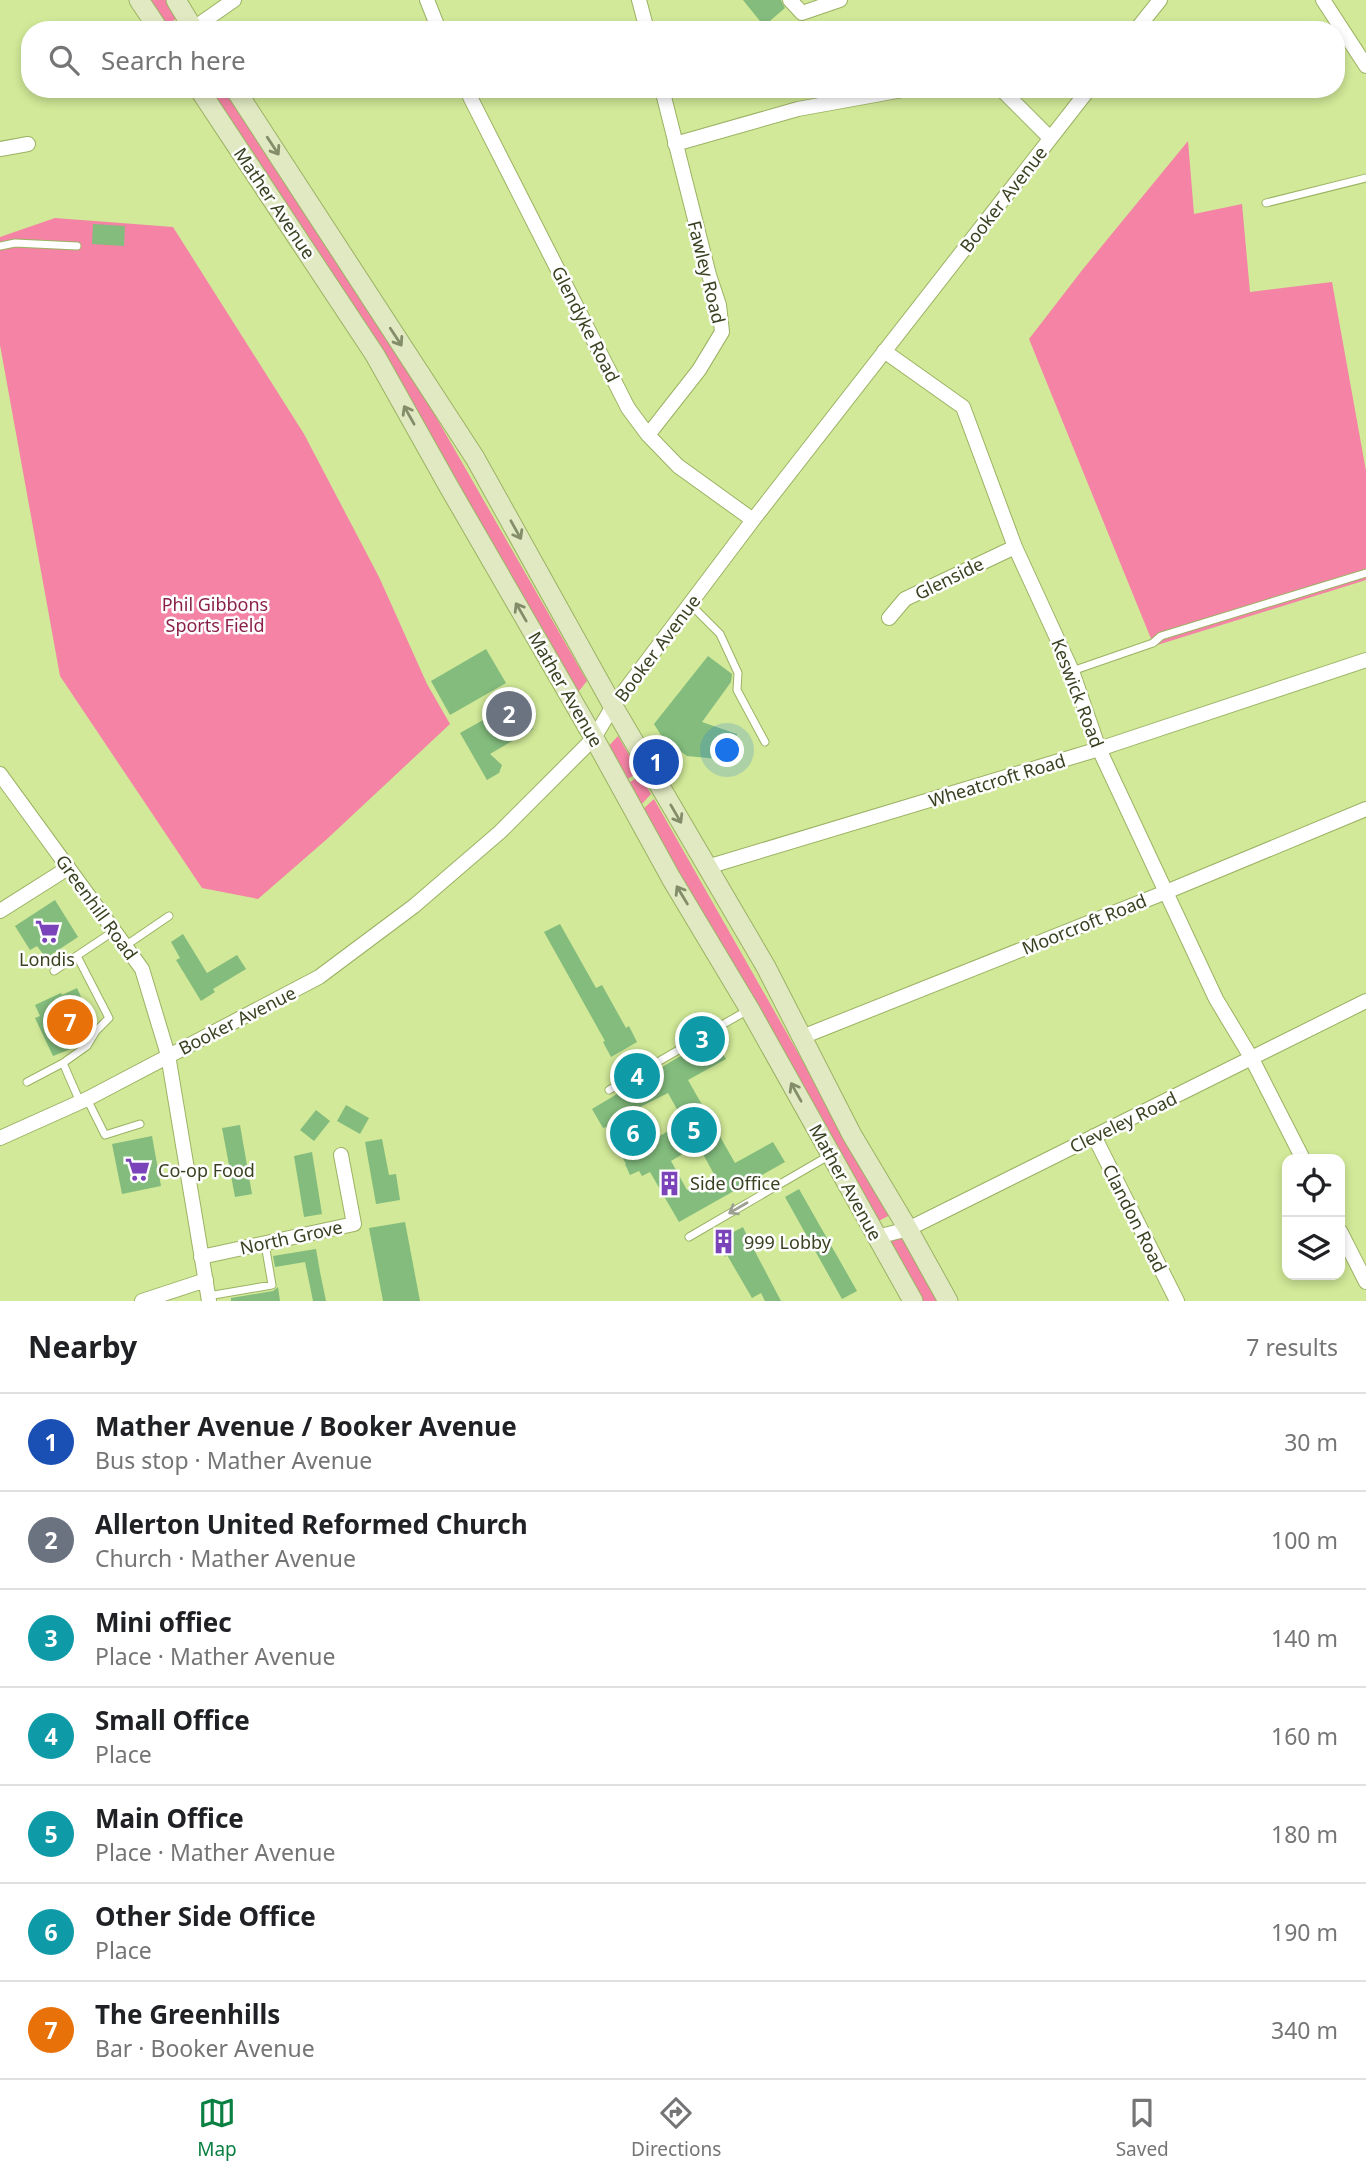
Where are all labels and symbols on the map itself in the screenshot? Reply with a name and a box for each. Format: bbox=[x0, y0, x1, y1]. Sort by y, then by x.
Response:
one-way arrow bbox=[265, 136, 280, 155]
street label: Booker Avenue bbox=[954, 141, 1052, 257]
street label: Mather Avenue bbox=[229, 143, 321, 263]
street label: Fawley Road bbox=[683, 218, 731, 326]
street label: Glendyke Road bbox=[546, 262, 626, 386]
one-way arrow bbox=[389, 327, 403, 347]
one-way arrow bbox=[402, 405, 416, 425]
one-way arrow bbox=[509, 520, 523, 540]
street label: Glenside bbox=[911, 551, 987, 605]
street label: Booker Avenue bbox=[609, 589, 705, 707]
park label: Phil Gibbons Sports Field bbox=[162, 592, 268, 637]
one-way arrow bbox=[514, 602, 528, 622]
street label: Mather Avenue bbox=[523, 627, 609, 751]
street label: Keswick Road bbox=[1046, 635, 1110, 751]
pin: 2 bbox=[486, 688, 532, 740]
your location bbox=[710, 733, 744, 767]
pin: 1 bbox=[633, 736, 679, 788]
street label: Wheatcroft Road bbox=[926, 748, 1068, 812]
one-way arrow bbox=[669, 803, 683, 823]
street label: Greenhill Road bbox=[51, 850, 143, 964]
one-way arrow bbox=[675, 886, 689, 906]
street label: Moorcroft Road bbox=[1018, 888, 1150, 960]
supermarket icon: Londis bbox=[33, 918, 61, 946]
place label: Londis bbox=[19, 947, 75, 971]
street label: Booker Avenue bbox=[174, 980, 300, 1060]
pin: 7 bbox=[47, 996, 93, 1048]
pin: 3 bbox=[679, 1013, 725, 1065]
pin: 4 bbox=[614, 1050, 660, 1102]
one-way arrow bbox=[789, 1082, 802, 1103]
street label: Cleveley Road bbox=[1065, 1086, 1181, 1158]
pin: 5 bbox=[671, 1104, 717, 1156]
pin: 6 bbox=[610, 1107, 656, 1159]
street label: Mather Avenue bbox=[804, 1120, 888, 1244]
supermarket icon: Co-op Food bbox=[124, 1156, 152, 1184]
place label: Co-op Food bbox=[158, 1158, 255, 1182]
street label: Clandon Road bbox=[1097, 1160, 1173, 1276]
building icon: Side Office bbox=[656, 1169, 684, 1197]
place label: Side Office bbox=[690, 1171, 780, 1195]
one-way arrow bbox=[729, 1201, 749, 1215]
street label: North Grove bbox=[237, 1214, 345, 1260]
building icon: 999 Lobby bbox=[710, 1228, 738, 1256]
place label: 999 Lobby bbox=[744, 1230, 832, 1254]

